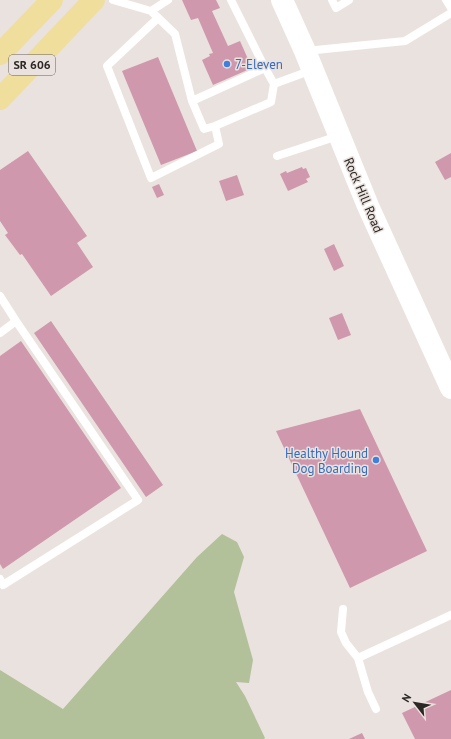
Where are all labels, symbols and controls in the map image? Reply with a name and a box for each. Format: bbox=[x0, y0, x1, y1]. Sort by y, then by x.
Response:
road number: SR 606 bbox=[9, 55, 55, 75]
place label: 7-Eleven bbox=[235, 56, 283, 73]
marker: 7-Eleven bbox=[222, 59, 232, 69]
street label: Rock Hill Road bbox=[340, 155, 387, 235]
place label: Healthy Hound Dog Boarding bbox=[285, 445, 368, 477]
marker: Healthy Hound Dog Boarding bbox=[371, 455, 381, 465]
north arrow bbox=[395, 683, 435, 723]
text: N bbox=[399, 691, 414, 705]

